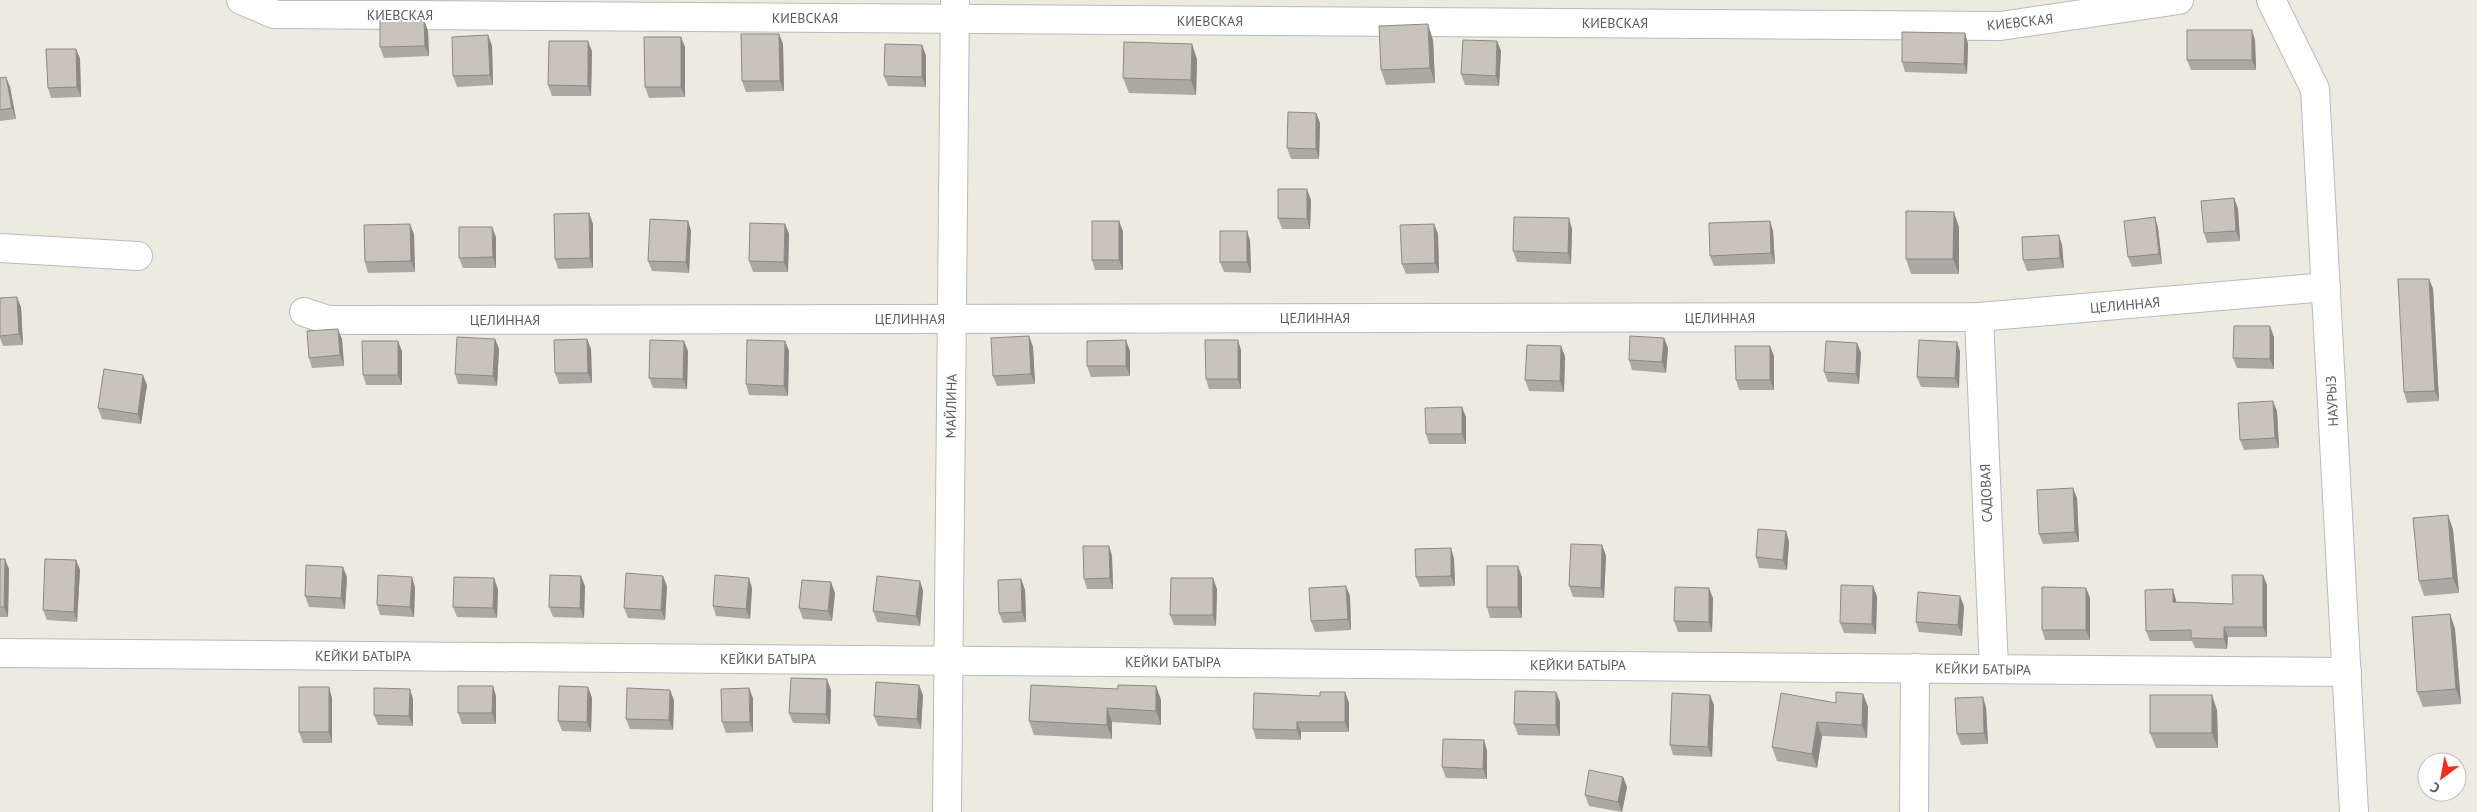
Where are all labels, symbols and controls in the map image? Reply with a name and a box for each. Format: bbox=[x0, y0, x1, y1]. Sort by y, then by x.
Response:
street label: КИЕВСКАЯ bbox=[367, 6, 433, 24]
street label: КИЕВСКАЯ bbox=[772, 9, 838, 27]
street label: КИЕВСКАЯ bbox=[1986, 10, 2054, 34]
street label: КИЕВСКАЯ bbox=[1177, 12, 1243, 30]
street label: КИЕВСКАЯ bbox=[1582, 14, 1648, 32]
street label: ЦЕЛИННАЯ bbox=[2089, 293, 2161, 317]
street label: ЦЕЛИННАЯ bbox=[1280, 309, 1350, 327]
street label: ЦЕЛИННАЯ bbox=[1685, 309, 1755, 327]
street label: ЦЕЛИННАЯ bbox=[875, 310, 945, 328]
street label: ЦЕЛИННАЯ bbox=[470, 311, 540, 329]
street label: МАЙЛИНА bbox=[941, 373, 961, 438]
street label: НАУРЫЗ bbox=[2322, 375, 2342, 427]
street label: САДОВАЯ bbox=[1976, 463, 1996, 523]
street label: КЕЙКИ БАТЫРА bbox=[315, 647, 412, 665]
street label: КЕЙКИ БАТЫРА bbox=[720, 650, 817, 668]
street label: КЕЙКИ БАТЫРА bbox=[1125, 653, 1222, 671]
street label: КЕЙКИ БАТЫРА bbox=[1530, 656, 1627, 674]
street label: КЕЙКИ БАТЫРА bbox=[1935, 659, 2032, 679]
north arrow bbox=[2417, 752, 2467, 802]
text: С bbox=[2427, 778, 2443, 798]

